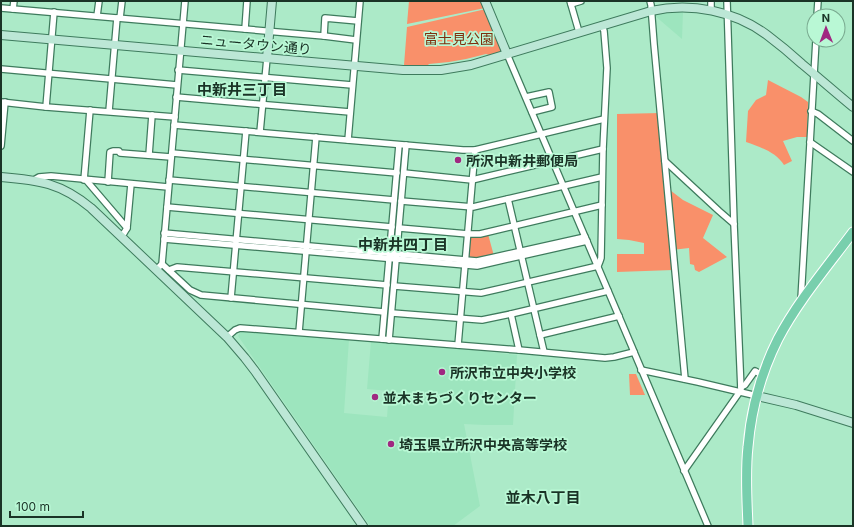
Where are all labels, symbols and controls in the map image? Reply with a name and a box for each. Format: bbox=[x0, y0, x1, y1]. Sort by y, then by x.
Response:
north arrow bbox=[806, 8, 846, 48]
text: N bbox=[822, 11, 830, 25]
park label: 富士見公園 bbox=[424, 30, 494, 47]
street label: ニュータウン通り bbox=[199, 31, 313, 57]
district label: 中新井三丁目 bbox=[197, 80, 287, 99]
place label: 所沢中新井郵便局 bbox=[466, 152, 578, 169]
marker: 所沢中新井郵便局 bbox=[453, 155, 463, 165]
district label: 中新井四丁目 bbox=[358, 235, 448, 254]
place label: 所沢市立中央小学校 bbox=[450, 364, 576, 381]
marker: 所沢市立中央小学校 bbox=[437, 367, 447, 377]
place label: 並木まちづくりセンター bbox=[383, 389, 537, 406]
marker: 並木まちづくりセンター bbox=[370, 392, 380, 402]
place label: 埼玉県立所沢中央高等学校 bbox=[399, 436, 567, 453]
marker: 埼玉県立所沢中央高等学校 bbox=[386, 439, 396, 449]
district label: 並木八丁目 bbox=[505, 488, 581, 507]
scale bar bbox=[10, 493, 83, 519]
text: 100 m bbox=[16, 499, 50, 514]

